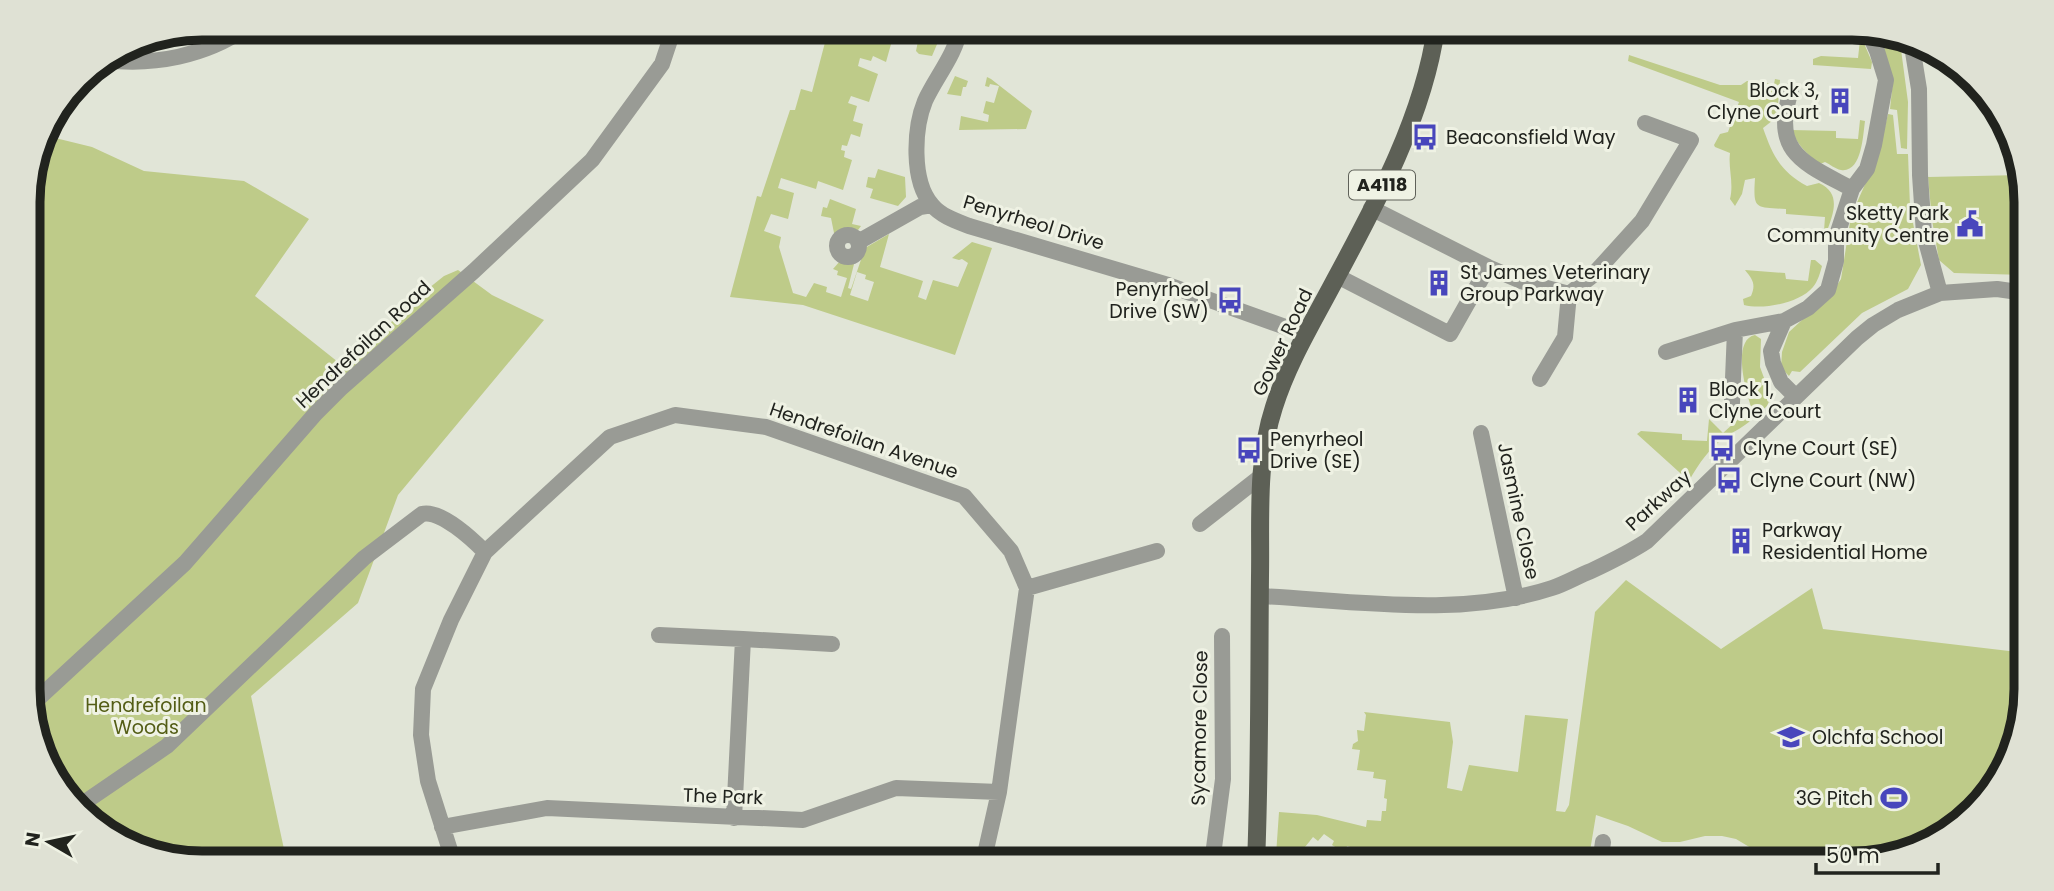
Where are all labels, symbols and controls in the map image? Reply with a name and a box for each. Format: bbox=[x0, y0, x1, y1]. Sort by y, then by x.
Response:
place label: Block 3, Clyne Court bbox=[1707, 77, 1819, 126]
building icon: Block 3, Clyne Court bbox=[1825, 86, 1855, 116]
bus stop icon: Beaconsfield Way bbox=[1410, 122, 1440, 152]
place label: Beaconsfield Way bbox=[1446, 124, 1616, 151]
road number: A4118 bbox=[1349, 170, 1415, 200]
street label: Penyrheol Drive bbox=[960, 188, 1108, 257]
place label: Sketty Park Community Centre bbox=[1767, 200, 1949, 249]
public building icon: Sketty Park Community Centre bbox=[1955, 209, 1985, 239]
place label: St James Veterinary Group Parkway bbox=[1460, 259, 1651, 308]
building icon: St James Veterinary Group Parkway bbox=[1424, 268, 1454, 298]
street label: Hendrefoilan Road bbox=[290, 274, 437, 414]
place label: Penyrheol Drive (SW) bbox=[1109, 276, 1209, 325]
street label: Gower Road bbox=[1246, 284, 1319, 400]
bus stop icon: Penyrheol Drive (SW) bbox=[1215, 285, 1245, 315]
place label: Block 1, Clyne Court bbox=[1709, 376, 1821, 425]
building icon: Block 1, Clyne Court bbox=[1673, 385, 1703, 415]
street label: Hendrefoilan Avenue bbox=[766, 395, 962, 485]
place label: Penyrheol Drive (SE) bbox=[1270, 426, 1364, 475]
bus stop icon: Clyne Court (SE) bbox=[1707, 433, 1737, 463]
bus stop icon: Penyrheol Drive (SE) bbox=[1234, 435, 1264, 465]
place label: Clyne Court (SE) bbox=[1743, 435, 1898, 462]
street label: Jasmine Close bbox=[1491, 440, 1546, 582]
street label: Parkway bbox=[1620, 463, 1697, 537]
bus stop icon: Clyne Court (NW) bbox=[1714, 465, 1744, 495]
place label: Clyne Court (NW) bbox=[1750, 467, 1916, 494]
place label: Parkway Residential Home bbox=[1762, 517, 1928, 566]
building icon: Parkway Residential Home bbox=[1726, 526, 1756, 556]
street label: Sycamore Close bbox=[1185, 650, 1214, 806]
park label: Hendrefoilan Woods bbox=[85, 692, 207, 741]
school or university icon: Olchfa School bbox=[1776, 722, 1806, 752]
place label: Olchfa School bbox=[1812, 724, 1943, 751]
street label: The Park bbox=[683, 782, 764, 811]
sports icon: 3G Pitch bbox=[1879, 783, 1909, 813]
place label: 3G Pitch bbox=[1796, 785, 1873, 812]
north arrow bbox=[14, 807, 84, 877]
text: N bbox=[18, 830, 47, 849]
scale bar bbox=[1816, 832, 1938, 876]
text: 50 m bbox=[1826, 841, 1880, 870]

